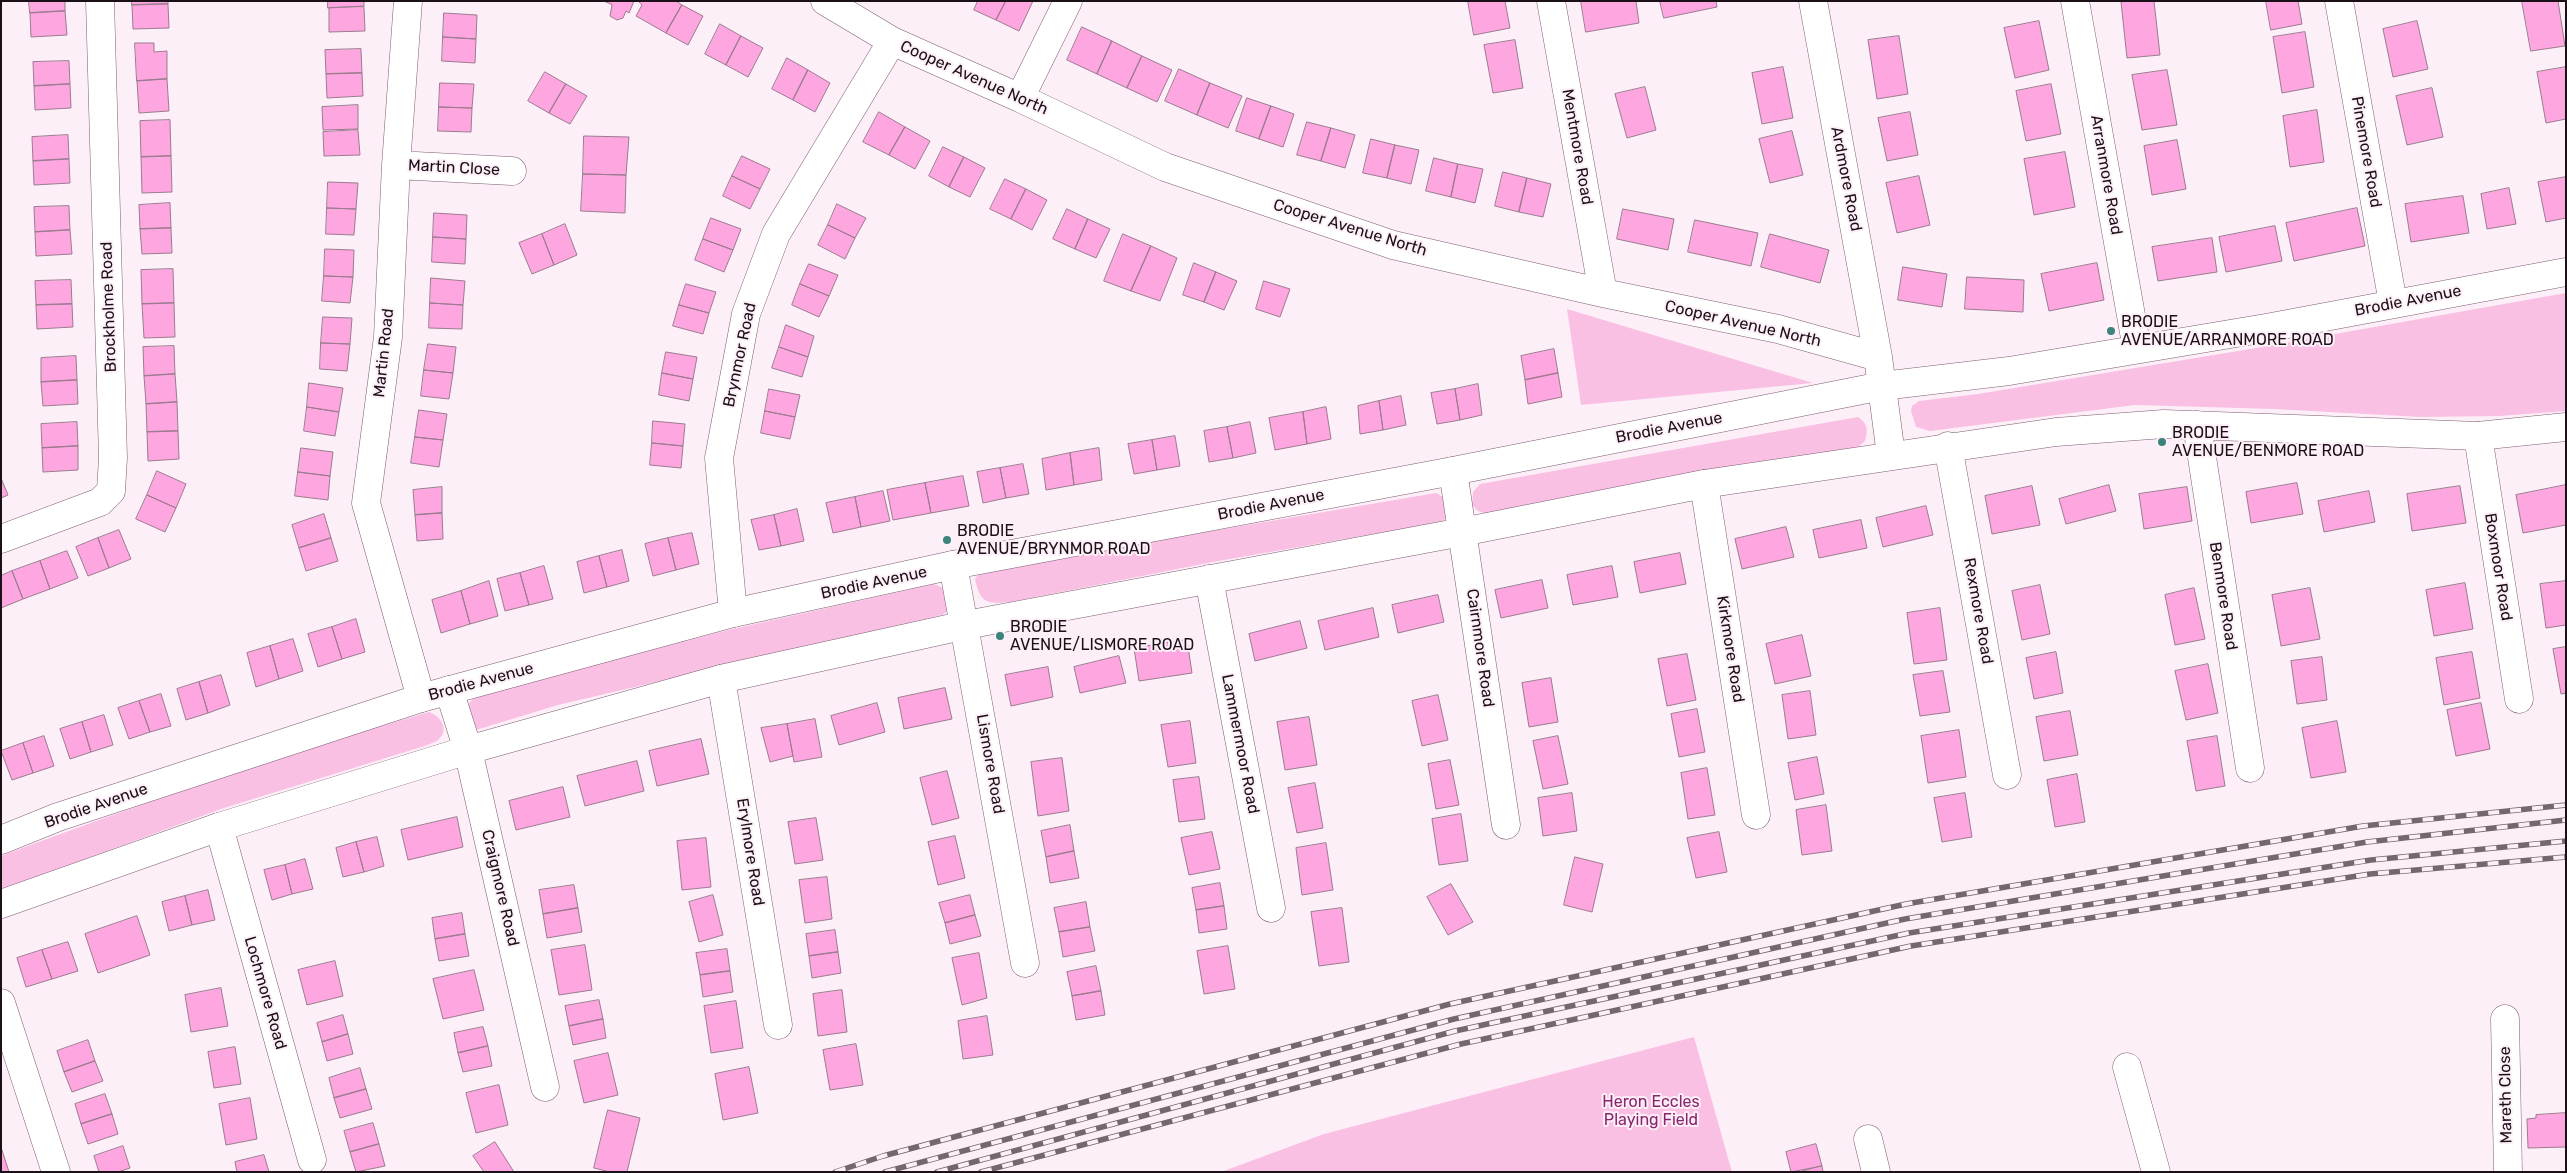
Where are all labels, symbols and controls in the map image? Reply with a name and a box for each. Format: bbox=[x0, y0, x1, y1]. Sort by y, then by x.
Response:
street label: Cooper Avenue North bbox=[897, 37, 1051, 119]
street label: Mentmore Road bbox=[1557, 87, 1597, 207]
street label: Pinemore Road bbox=[2347, 95, 2385, 209]
street label: Arranmore Road bbox=[2086, 114, 2126, 236]
street label: Ardmore Road bbox=[1826, 125, 1866, 233]
street label: Martin Close bbox=[407, 156, 501, 180]
street label: Cooper Avenue North bbox=[1271, 195, 1429, 261]
street label: Brockholme Road bbox=[97, 241, 121, 373]
street label: Brodie Avenue bbox=[2353, 281, 2463, 321]
street label: Cooper Avenue North bbox=[1663, 297, 1823, 351]
street label: Brynmor Road bbox=[720, 301, 760, 409]
street label: Martin Road bbox=[370, 308, 398, 398]
place label: BRODIE AVENUE/ARRANMORE ROAD bbox=[2121, 312, 2334, 350]
marker: BRODIE AVENUE/ARRANMORE ROAD bbox=[2105, 325, 2117, 337]
street label: Brodie Avenue bbox=[1614, 408, 1724, 448]
place label: BRODIE AVENUE/BENMORE ROAD bbox=[2172, 423, 2364, 461]
marker: BRODIE AVENUE/BENMORE ROAD bbox=[2156, 436, 2168, 448]
street label: Brodie Avenue bbox=[1216, 485, 1326, 525]
street label: Boxmoor Road bbox=[2480, 512, 2516, 622]
place label: BRODIE AVENUE/BRYNMOR ROAD bbox=[957, 521, 1150, 559]
marker: BRODIE AVENUE/BRYNMOR ROAD bbox=[941, 534, 953, 546]
street label: Benmore Road bbox=[2205, 540, 2241, 652]
street label: Rexmore Road bbox=[1959, 556, 1997, 666]
street label: Brodie Avenue bbox=[819, 562, 929, 604]
street label: Cairnmore Road bbox=[1462, 588, 1498, 708]
street label: Kirkmore Road bbox=[1712, 594, 1748, 704]
place label: BRODIE AVENUE/LISMORE ROAD bbox=[1010, 617, 1194, 655]
marker: BRODIE AVENUE/LISMORE ROAD bbox=[994, 630, 1006, 642]
street label: Brodie Avenue bbox=[426, 659, 536, 705]
street label: Lammermoor Road bbox=[1217, 673, 1263, 815]
street label: Lismore Road bbox=[972, 713, 1008, 815]
street label: Brodie Avenue bbox=[42, 779, 150, 833]
street label: Erylmore Road bbox=[732, 797, 768, 907]
street label: Craigmore Road bbox=[477, 828, 523, 948]
street label: Lochmore Road bbox=[240, 934, 290, 1052]
street label: Mareth Close bbox=[2496, 1046, 2516, 1144]
park label: Heron Eccles Playing Field bbox=[1602, 1092, 1700, 1130]

